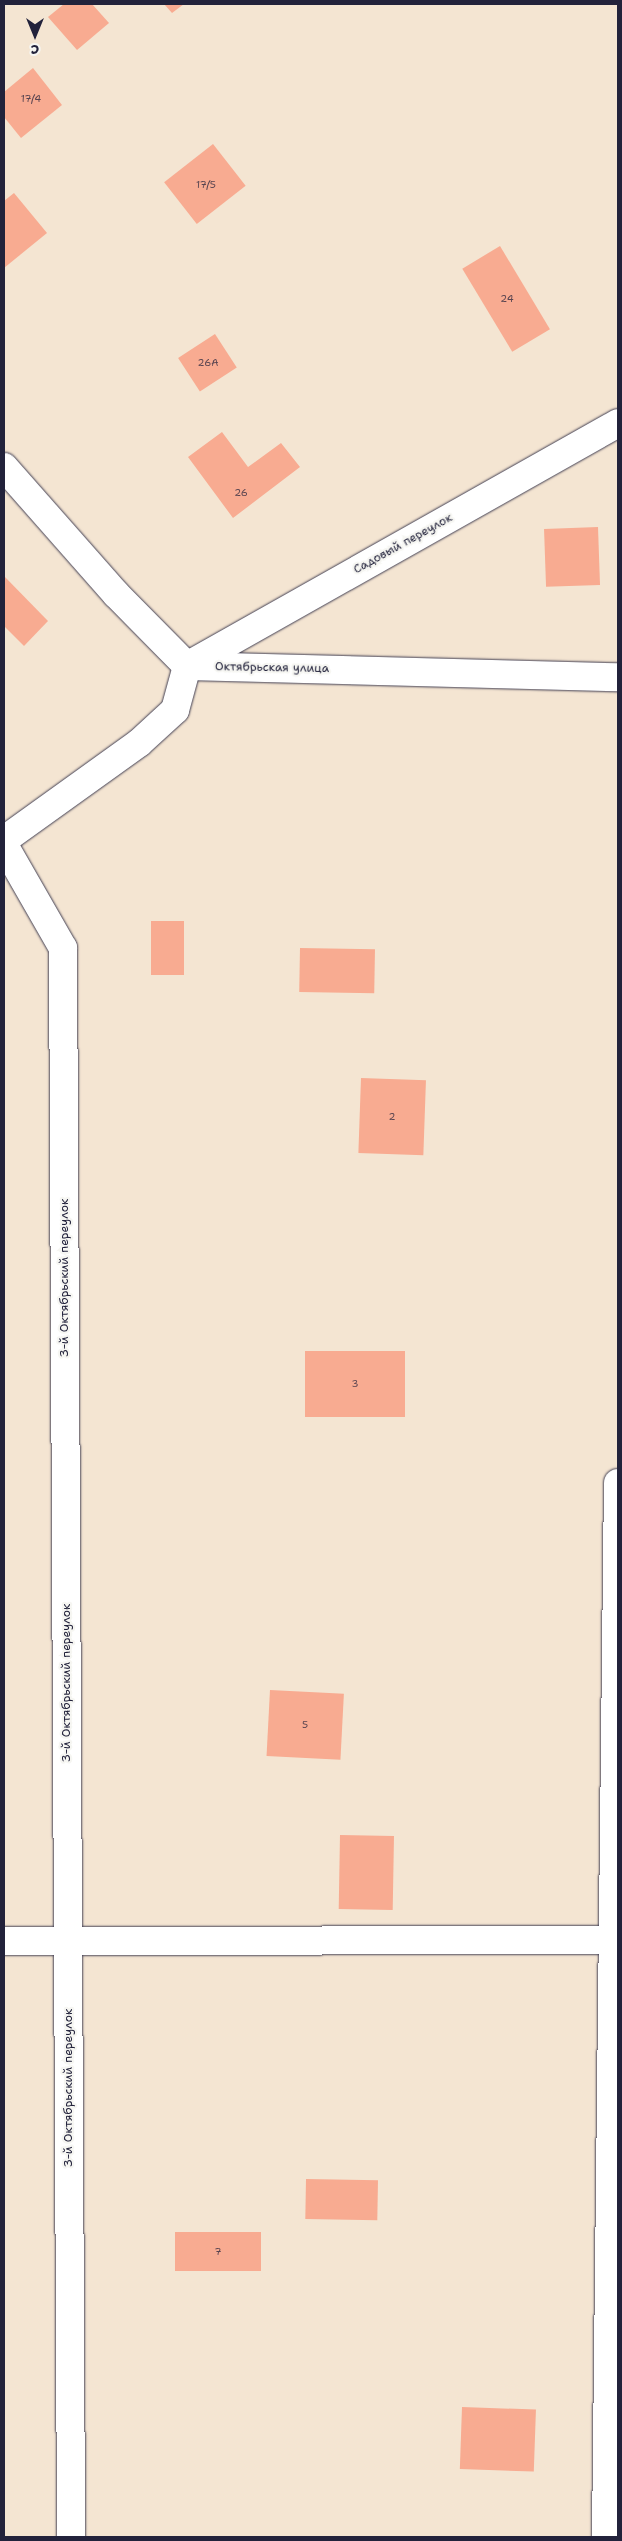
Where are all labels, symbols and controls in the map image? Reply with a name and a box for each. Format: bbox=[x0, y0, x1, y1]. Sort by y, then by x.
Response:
north arrow bbox=[10, 10, 60, 60]
text: С bbox=[31, 41, 39, 59]
house number: 17/4 bbox=[21, 93, 41, 105]
house number: 17/5 bbox=[196, 179, 216, 191]
house number: 24 bbox=[500, 293, 514, 305]
house number: 26А bbox=[198, 357, 218, 369]
house number: 26 bbox=[234, 487, 248, 499]
street label: Садовый переулок bbox=[351, 511, 455, 577]
street label: Октябрьская улица bbox=[215, 660, 329, 676]
house number: 2 bbox=[389, 1111, 395, 1123]
street label: 3-й Октябрьский переулок bbox=[58, 1199, 72, 1357]
house number: 3 bbox=[352, 1378, 358, 1390]
street label: 3-й Октябрьский переулок bbox=[60, 1604, 74, 1762]
house number: 5 bbox=[302, 1719, 308, 1731]
street label: 3-й Октябрьский переулок bbox=[62, 2009, 76, 2167]
house number: 7 bbox=[215, 2246, 221, 2258]

